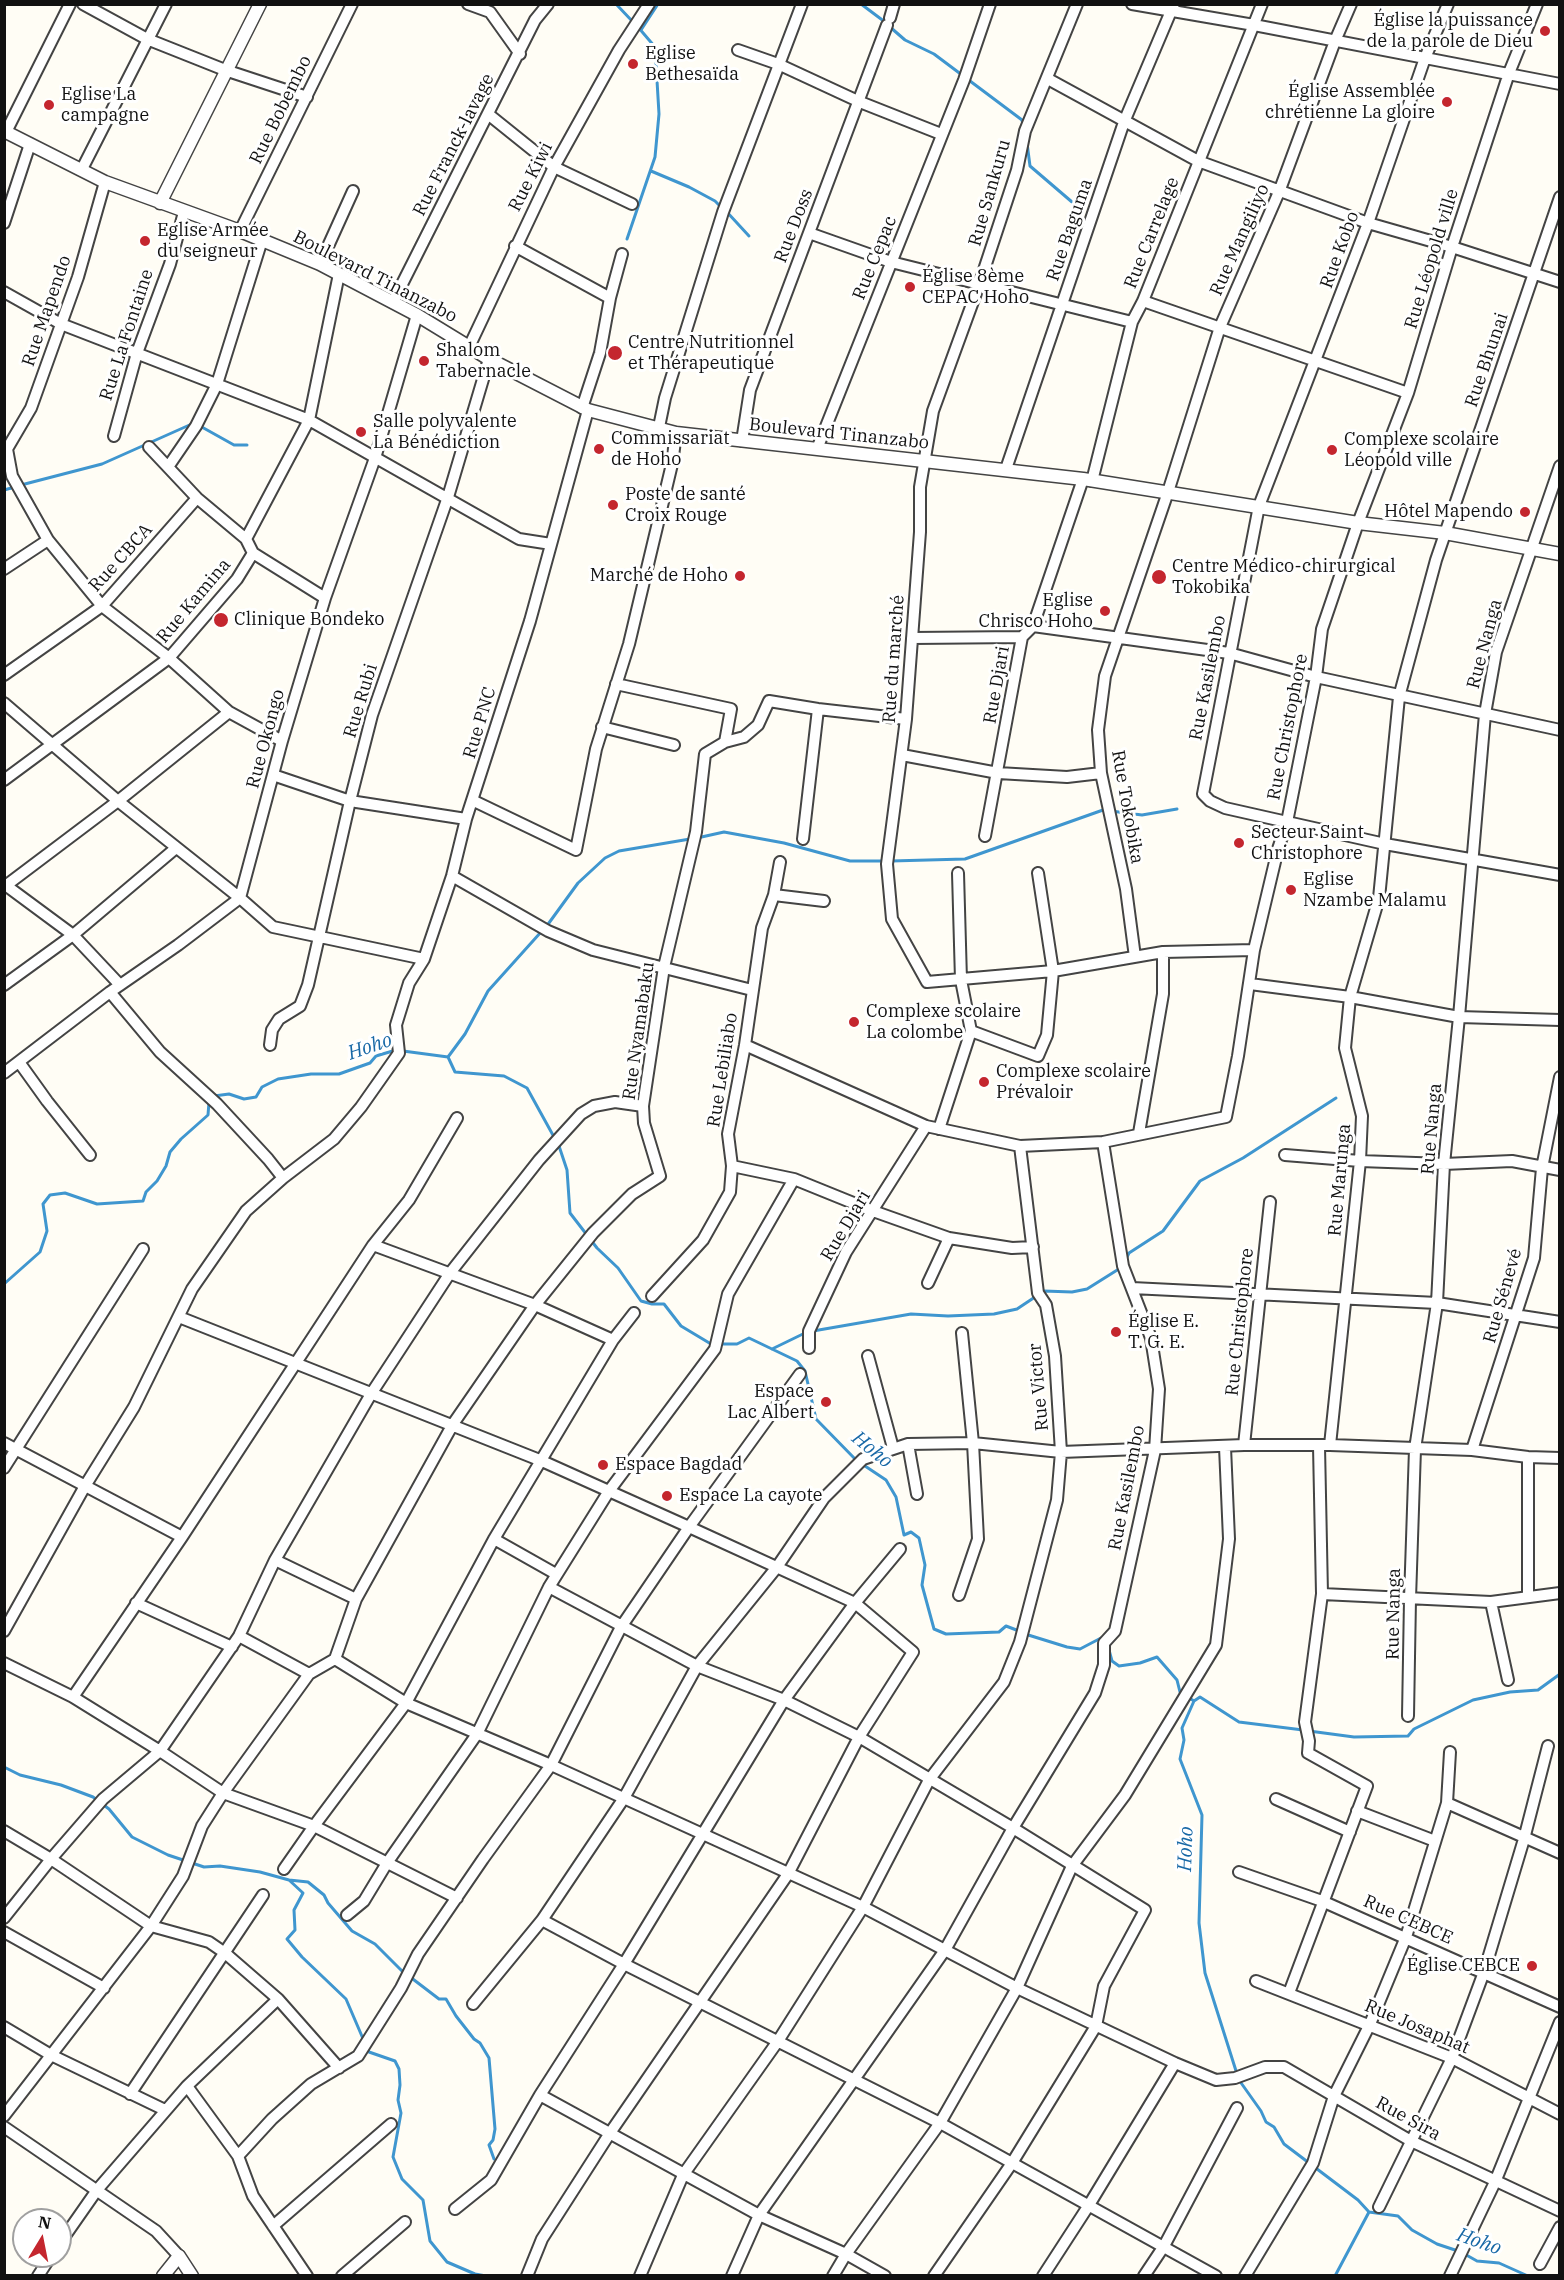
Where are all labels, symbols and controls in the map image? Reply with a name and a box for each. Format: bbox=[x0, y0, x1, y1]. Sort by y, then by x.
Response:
place label: Église la puissance de la parole de Dieu bbox=[1367, 10, 1533, 52]
marker: Église la puissance de la parole de Dieu bbox=[1538, 24, 1552, 38]
place label: Eglise Bethesaïda bbox=[645, 43, 739, 86]
street label: Rue Bobembo bbox=[245, 52, 317, 168]
marker: Eglise Bethesaïda bbox=[626, 57, 640, 71]
street label: Rue Franck-lavage bbox=[409, 70, 499, 220]
place label: Église Assemblée chrétienne La gloire bbox=[1265, 81, 1435, 124]
place label: Eglise La campagne bbox=[61, 84, 149, 127]
marker: Église Assemblée chrétienne La gloire bbox=[1440, 95, 1454, 109]
marker: Eglise La campagne bbox=[42, 98, 56, 112]
street label: Rue Sankuru bbox=[964, 137, 1016, 249]
street label: Rue Kiwi bbox=[504, 139, 558, 215]
street label: Rue Carrelage bbox=[1120, 174, 1184, 292]
street label: Rue Baguma bbox=[1042, 176, 1098, 284]
street label: Rue Mangiliyo bbox=[1206, 181, 1274, 299]
street label: Rue Doss bbox=[770, 186, 818, 266]
street label: Rue Léopold ville bbox=[1400, 186, 1464, 332]
street label: Rue Kobo bbox=[1316, 208, 1364, 292]
street label: Rue Cepac bbox=[848, 213, 902, 303]
place label: Eglise Armée du seigneur bbox=[157, 220, 269, 262]
street label: Boulevard Tinanzabo bbox=[290, 226, 460, 328]
marker: Eglise Armée du seigneur bbox=[138, 234, 152, 248]
street label: Rue Mapendo bbox=[18, 253, 76, 369]
place label: Église 8ème CEPAC Hoho bbox=[922, 266, 1029, 308]
street label: Rue La Fontaine bbox=[96, 267, 158, 403]
marker: Église 8ème CEPAC Hoho bbox=[903, 280, 917, 294]
street label: Rue Bhunai bbox=[1461, 310, 1513, 410]
place label: Centre Nutritionnel et Thérapeutique bbox=[628, 332, 794, 374]
place label: Shalom Tabernacle bbox=[436, 340, 531, 382]
marker: Centre Nutritionnel et Thérapeutique bbox=[606, 344, 624, 362]
marker: Shalom Tabernacle bbox=[417, 354, 431, 368]
place label: Salle polyvalente La Bénédiction bbox=[373, 411, 517, 454]
street label: Boulevard Tinanzabo bbox=[748, 414, 930, 454]
marker: Salle polyvalente La Bénédiction bbox=[354, 425, 368, 439]
place label: Commissariat de Hoho bbox=[611, 428, 730, 470]
place label: Complexe scolaire Léopold ville bbox=[1344, 429, 1499, 472]
marker: Commissariat de Hoho bbox=[592, 442, 606, 456]
marker: Complexe scolaire Léopold ville bbox=[1325, 443, 1339, 457]
place label: Poste de santé Croix Rouge bbox=[625, 484, 746, 526]
marker: Poste de santé Croix Rouge bbox=[606, 498, 620, 512]
place label: Hôtel Mapendo bbox=[1384, 501, 1513, 523]
marker: Hôtel Mapendo bbox=[1518, 505, 1532, 519]
street label: Rue CBCA bbox=[85, 519, 157, 597]
street label: Rue Kamina bbox=[152, 554, 236, 648]
place label: Centre Médico-chirurgical Tokobika bbox=[1172, 556, 1396, 598]
place label: Marché de Hoho bbox=[590, 565, 728, 587]
marker: Centre Médico-chirurgical Tokobika bbox=[1150, 568, 1168, 586]
marker: Marché de Hoho bbox=[733, 569, 747, 583]
place label: Eglise Chrisco Hoho bbox=[979, 590, 1093, 632]
street label: Rue du marché bbox=[879, 594, 909, 724]
street label: Rue Nanga bbox=[1463, 597, 1507, 691]
marker: Eglise Chrisco Hoho bbox=[1098, 604, 1112, 618]
place label: Clinique Bondeko bbox=[234, 609, 384, 631]
marker: Clinique Bondeko bbox=[212, 611, 230, 629]
street label: Rue Kasilembo bbox=[1185, 614, 1231, 742]
street label: Rue Djari bbox=[980, 644, 1014, 726]
street label: Rue Christophore bbox=[1263, 652, 1313, 802]
street label: Rue Rubi bbox=[339, 661, 383, 741]
street label: Rue PNC bbox=[459, 685, 501, 761]
street label: Rue Okongo bbox=[242, 687, 290, 791]
street label: Rue Tokobika bbox=[1106, 748, 1148, 866]
place label: Secteur Saint Christophore bbox=[1251, 822, 1364, 864]
marker: Secteur Saint Christophore bbox=[1232, 836, 1246, 850]
place label: Eglise Nzambe Malamu bbox=[1303, 869, 1447, 912]
marker: Eglise Nzambe Malamu bbox=[1284, 883, 1298, 897]
street label: Rue Nyamabaku bbox=[619, 961, 659, 1101]
place label: Complexe scolaire La colombe bbox=[866, 1001, 1021, 1044]
street label: Rue Lebiliabo bbox=[703, 1011, 743, 1129]
marker: Complexe scolaire La colombe bbox=[847, 1015, 861, 1029]
water label: Hoho bbox=[345, 1028, 395, 1066]
place label: Complexe scolaire Prévaloir bbox=[996, 1061, 1151, 1104]
marker: Complexe scolaire Prévaloir bbox=[977, 1075, 991, 1089]
street label: Rue Nanga bbox=[1417, 1082, 1447, 1176]
street label: Rue Marunga bbox=[1324, 1123, 1356, 1237]
street label: Rue Djari bbox=[817, 1187, 875, 1265]
street label: Rue Sénevé bbox=[1479, 1246, 1527, 1346]
street label: Rue Christophore bbox=[1221, 1247, 1259, 1397]
place label: Église E. T. G. E. bbox=[1128, 1311, 1199, 1354]
marker: Église E. T. G. E. bbox=[1109, 1325, 1123, 1339]
street label: Rue Victor bbox=[1024, 1342, 1054, 1432]
place label: Espace Lac Albert bbox=[727, 1381, 814, 1424]
marker: Espace Lac Albert bbox=[819, 1395, 833, 1409]
street label: Rue Kasilembo bbox=[1104, 1424, 1150, 1552]
water label: Hoho bbox=[847, 1426, 897, 1474]
place label: Espace Bagdad bbox=[615, 1454, 742, 1476]
marker: Espace Bagdad bbox=[596, 1458, 610, 1472]
place label: Espace La cayote bbox=[679, 1485, 822, 1507]
marker: Espace La cayote bbox=[660, 1489, 674, 1503]
street label: Rue Nanga bbox=[1382, 1568, 1406, 1660]
water label: Hoho bbox=[1173, 1826, 1199, 1872]
street label: Rue CEBCE bbox=[1360, 1891, 1456, 1949]
place label: Église CEBCE bbox=[1407, 1955, 1520, 1977]
marker: Église CEBCE bbox=[1525, 1959, 1539, 1973]
street label: Rue Josaphat bbox=[1361, 1995, 1473, 2059]
street label: Rue Sira bbox=[1372, 2092, 1444, 2146]
north arrow bbox=[12, 2208, 72, 2268]
text: N bbox=[37, 2211, 53, 2233]
water label: Hoho bbox=[1454, 2223, 1504, 2261]

